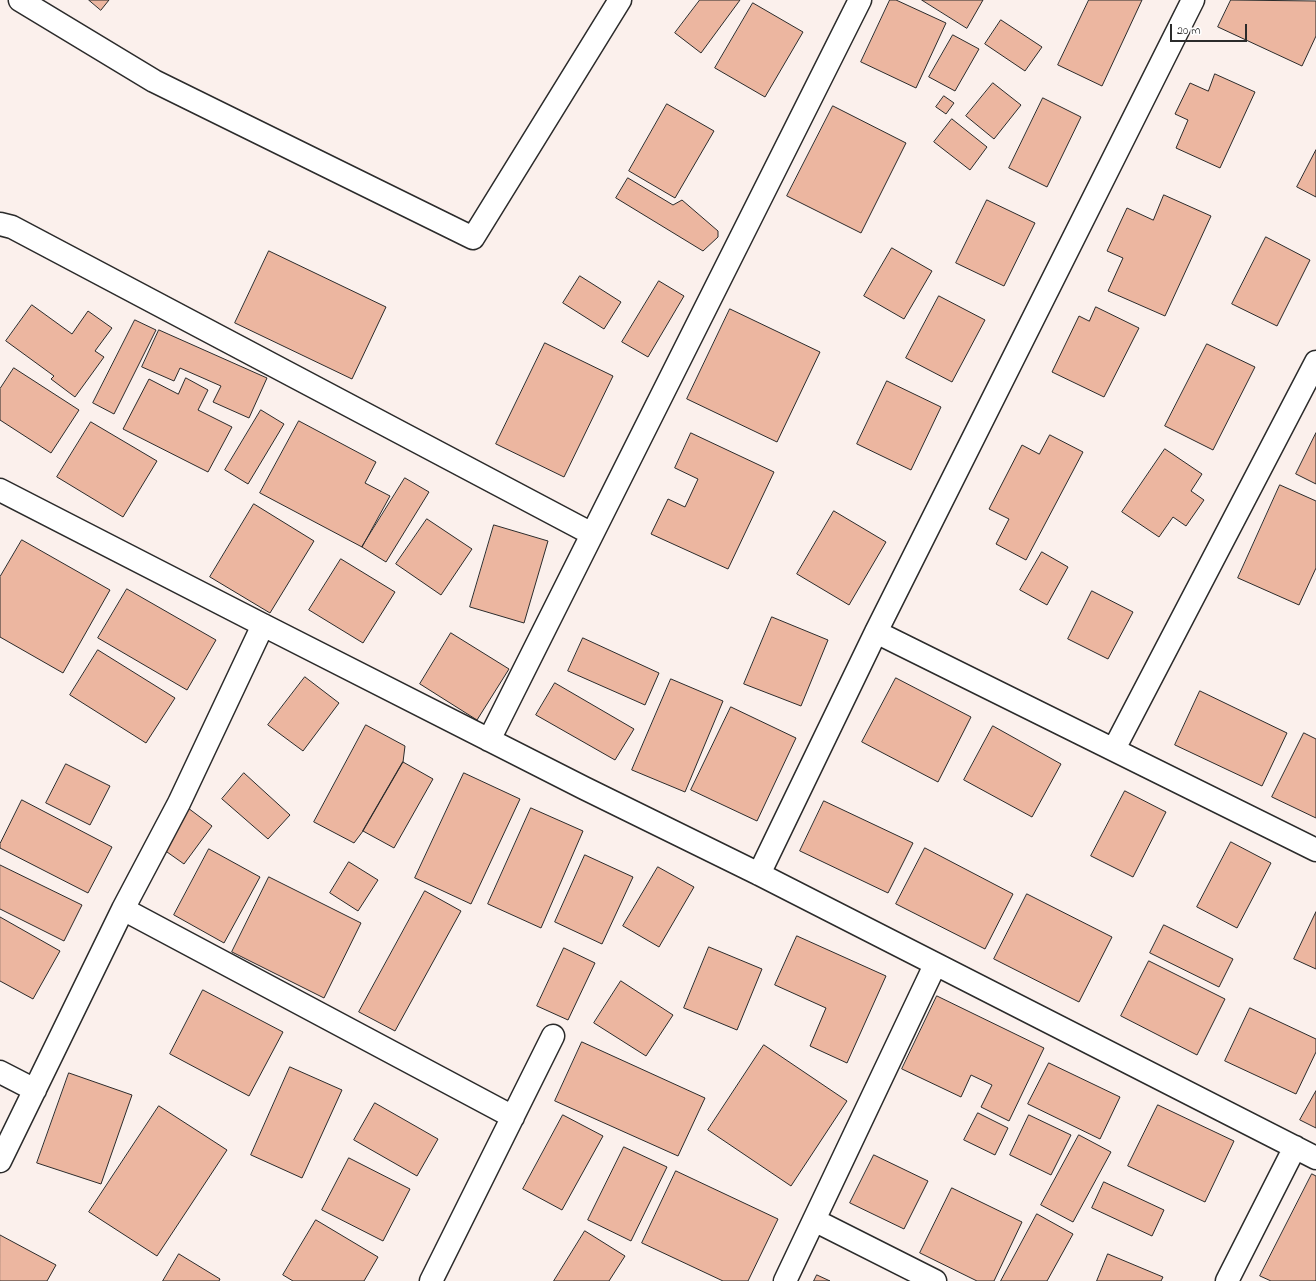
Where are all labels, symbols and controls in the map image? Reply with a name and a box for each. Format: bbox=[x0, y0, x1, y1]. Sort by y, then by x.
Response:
scale bar bbox=[1172, 16, 1249, 42]
text: 20 m bbox=[1177, 22, 1200, 40]

